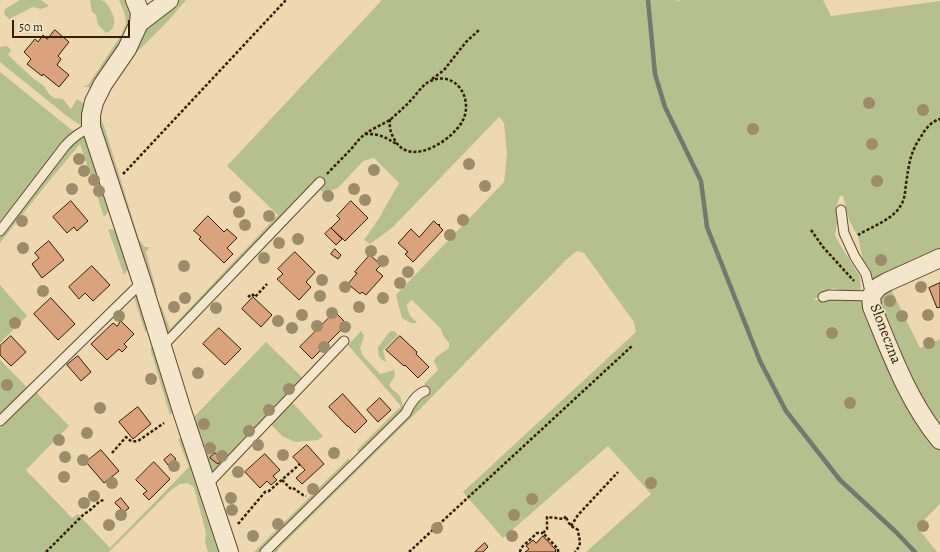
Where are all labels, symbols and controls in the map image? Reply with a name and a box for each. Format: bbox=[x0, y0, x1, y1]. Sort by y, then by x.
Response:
scale bar bbox=[14, 12, 132, 38]
text: 50 m bbox=[19, 19, 43, 35]
street label: Słoneczna bbox=[865, 301, 905, 367]

